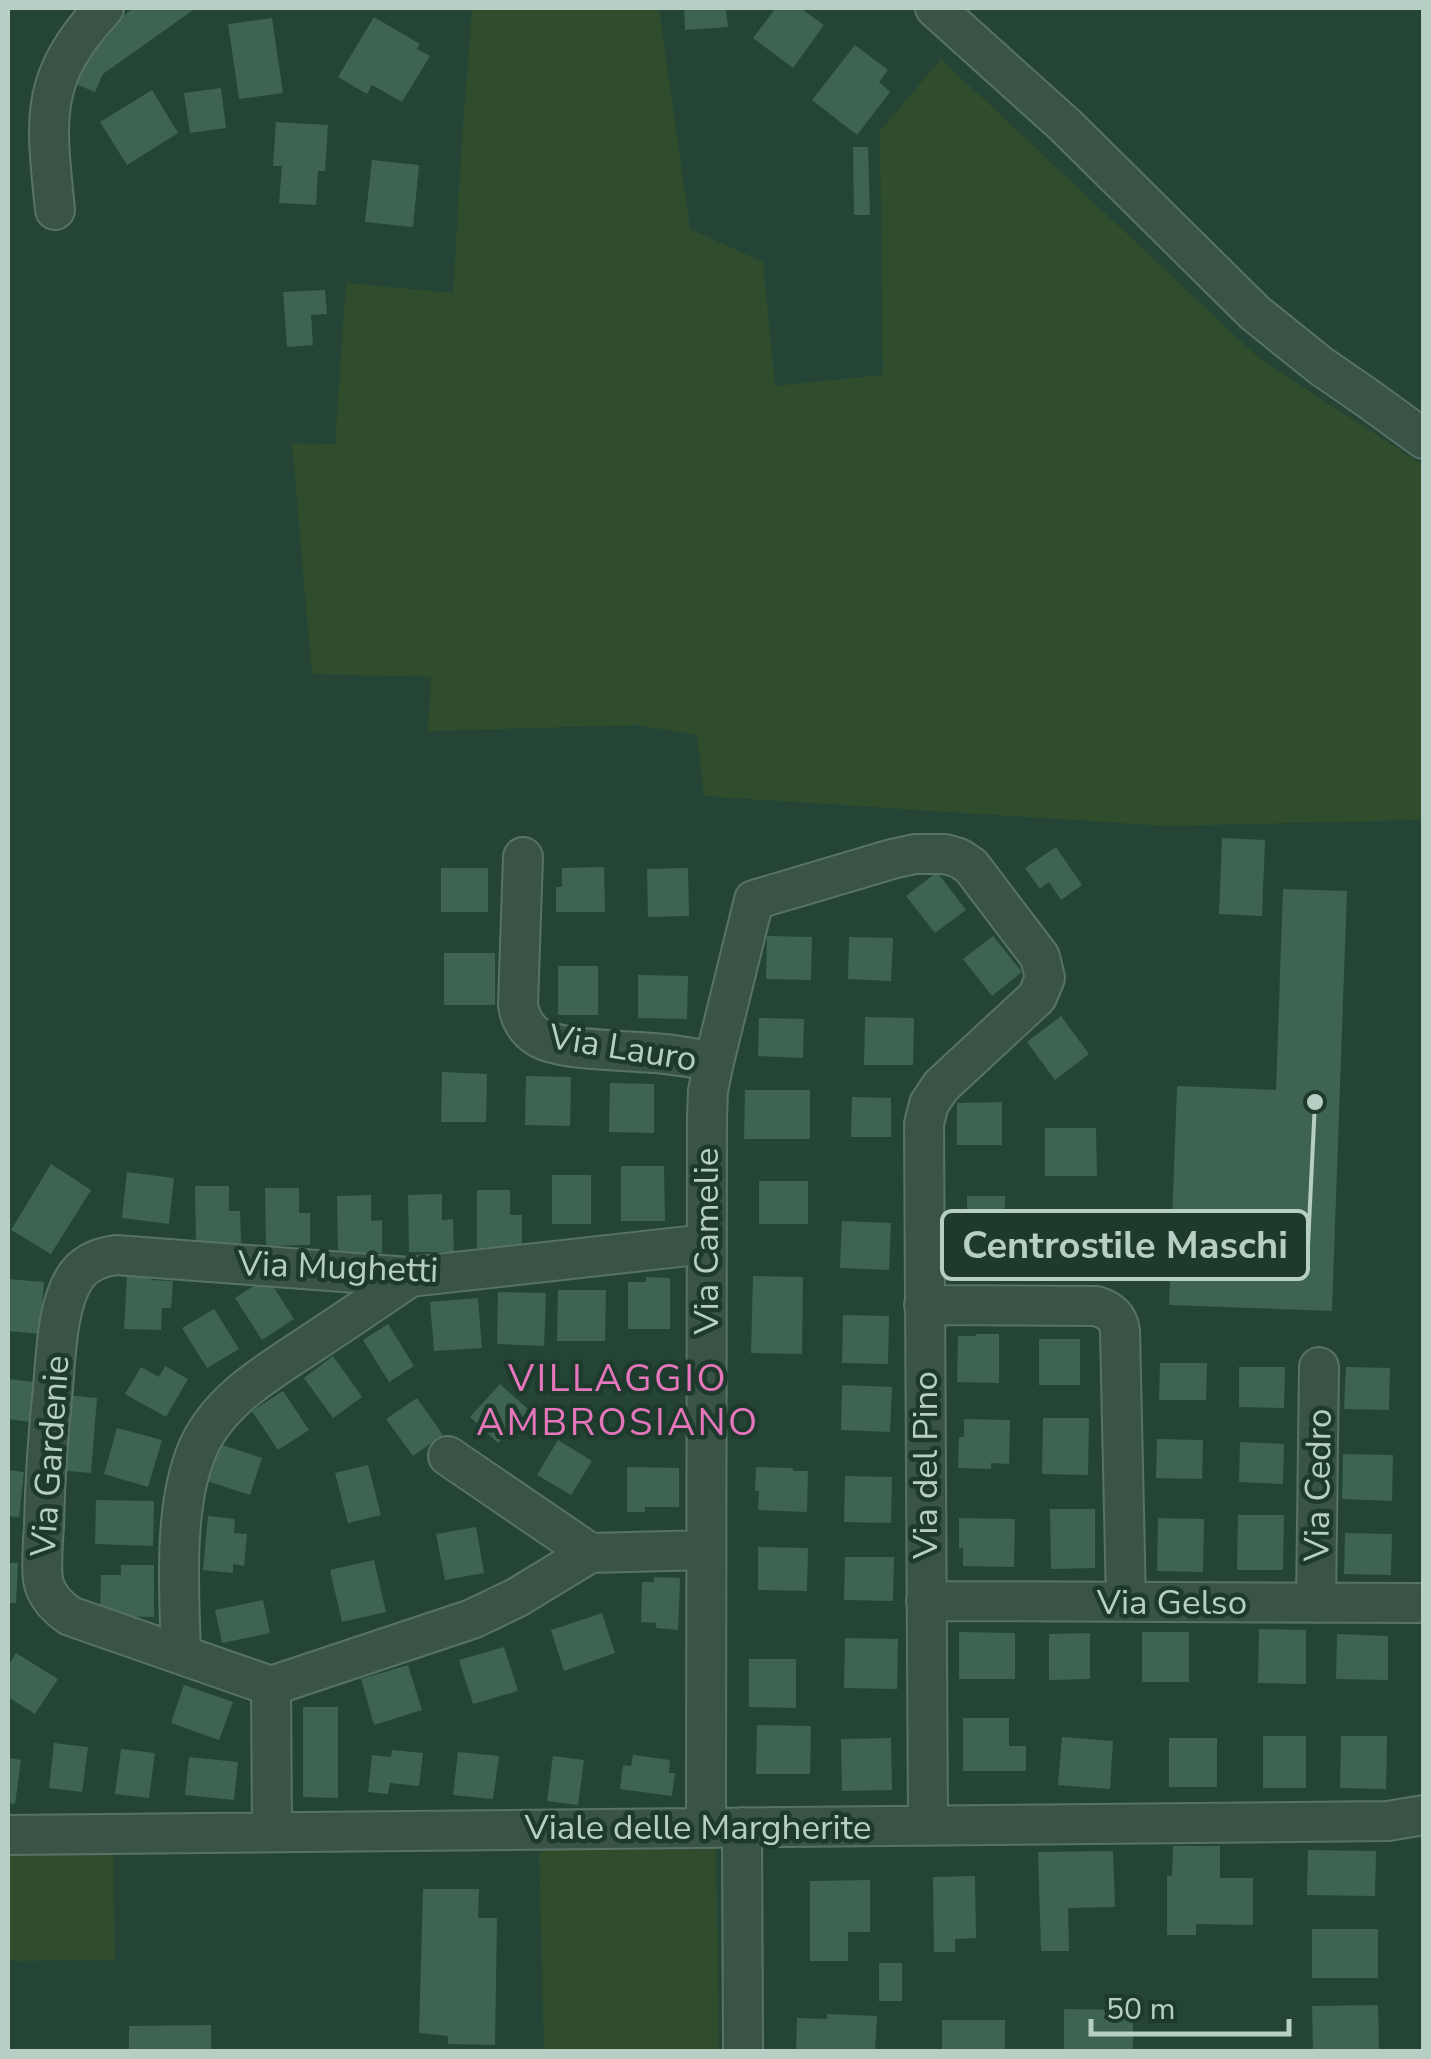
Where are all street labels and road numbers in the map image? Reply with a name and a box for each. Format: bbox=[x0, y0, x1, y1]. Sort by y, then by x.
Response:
street label: Via Lauro bbox=[545, 1013, 700, 1083]
street label: Via Camelie bbox=[683, 1148, 730, 1336]
street label: Via Mughetti bbox=[236, 1240, 439, 1294]
street label: Via Gardenie bbox=[19, 1354, 80, 1559]
street label: Via del Pino bbox=[902, 1371, 949, 1560]
street label: Via Cedro bbox=[1293, 1408, 1343, 1563]
street label: Via Gelso bbox=[1096, 1579, 1247, 1626]
street label: Viale delle Margherite bbox=[524, 1804, 871, 1851]

